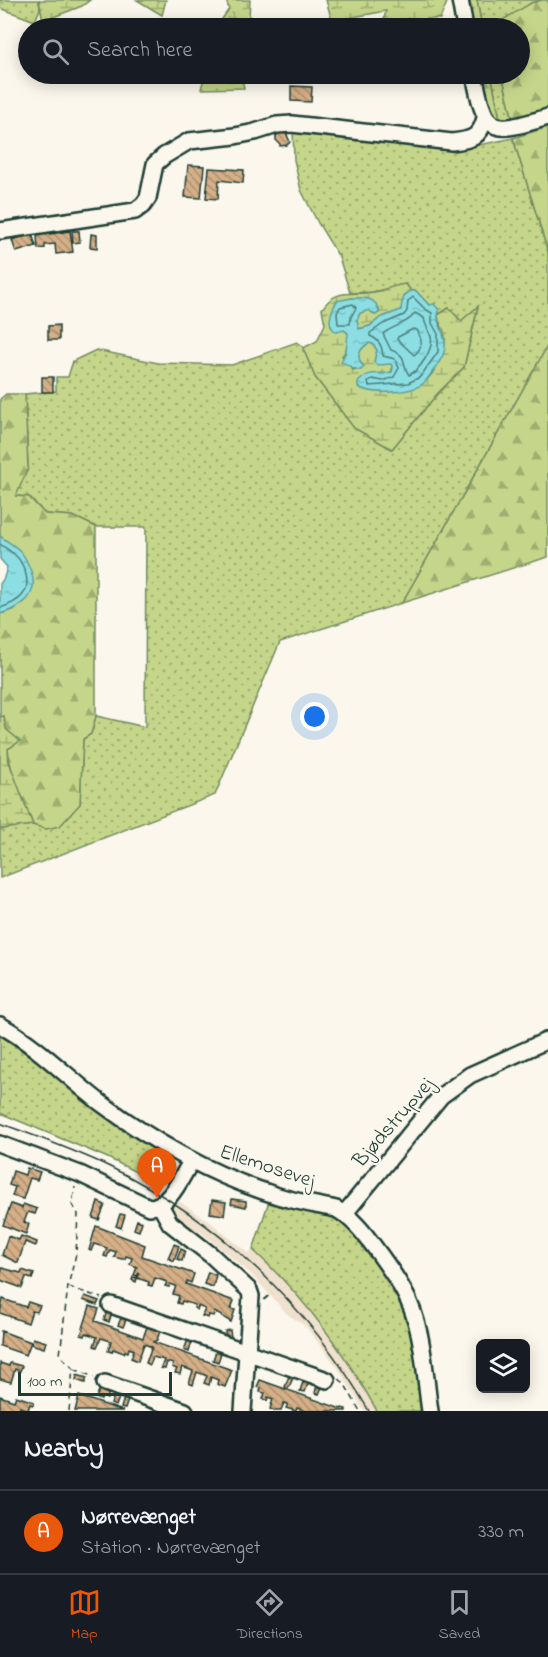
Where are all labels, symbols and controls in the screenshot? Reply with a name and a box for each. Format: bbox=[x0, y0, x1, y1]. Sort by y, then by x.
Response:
search box bbox=[18, 18, 530, 84]
icon: search bbox=[39, 35, 72, 68]
text: Search here bbox=[87, 35, 192, 67]
your location bbox=[300, 702, 329, 731]
street label: Bjødstrupvej bbox=[346, 1071, 442, 1175]
street label: Ellemosevej bbox=[215, 1137, 319, 1197]
pin: A bbox=[138, 1148, 176, 1198]
map controls bbox=[476, 1339, 530, 1393]
button: layers bbox=[476, 1339, 530, 1393]
scale bar bbox=[18, 1369, 172, 1396]
text: 100 m bbox=[27, 1370, 62, 1394]
text: Nearby bbox=[24, 1431, 103, 1469]
text: Nørrevænget bbox=[81, 1502, 196, 1534]
text: A bbox=[37, 1518, 50, 1547]
text: 330 m bbox=[478, 1518, 524, 1547]
text: Station · Nørrevænget bbox=[81, 1534, 261, 1563]
tab: Map bbox=[68, 1586, 101, 1646]
tab: Directions bbox=[236, 1586, 303, 1646]
tab: Saved bbox=[438, 1586, 480, 1646]

